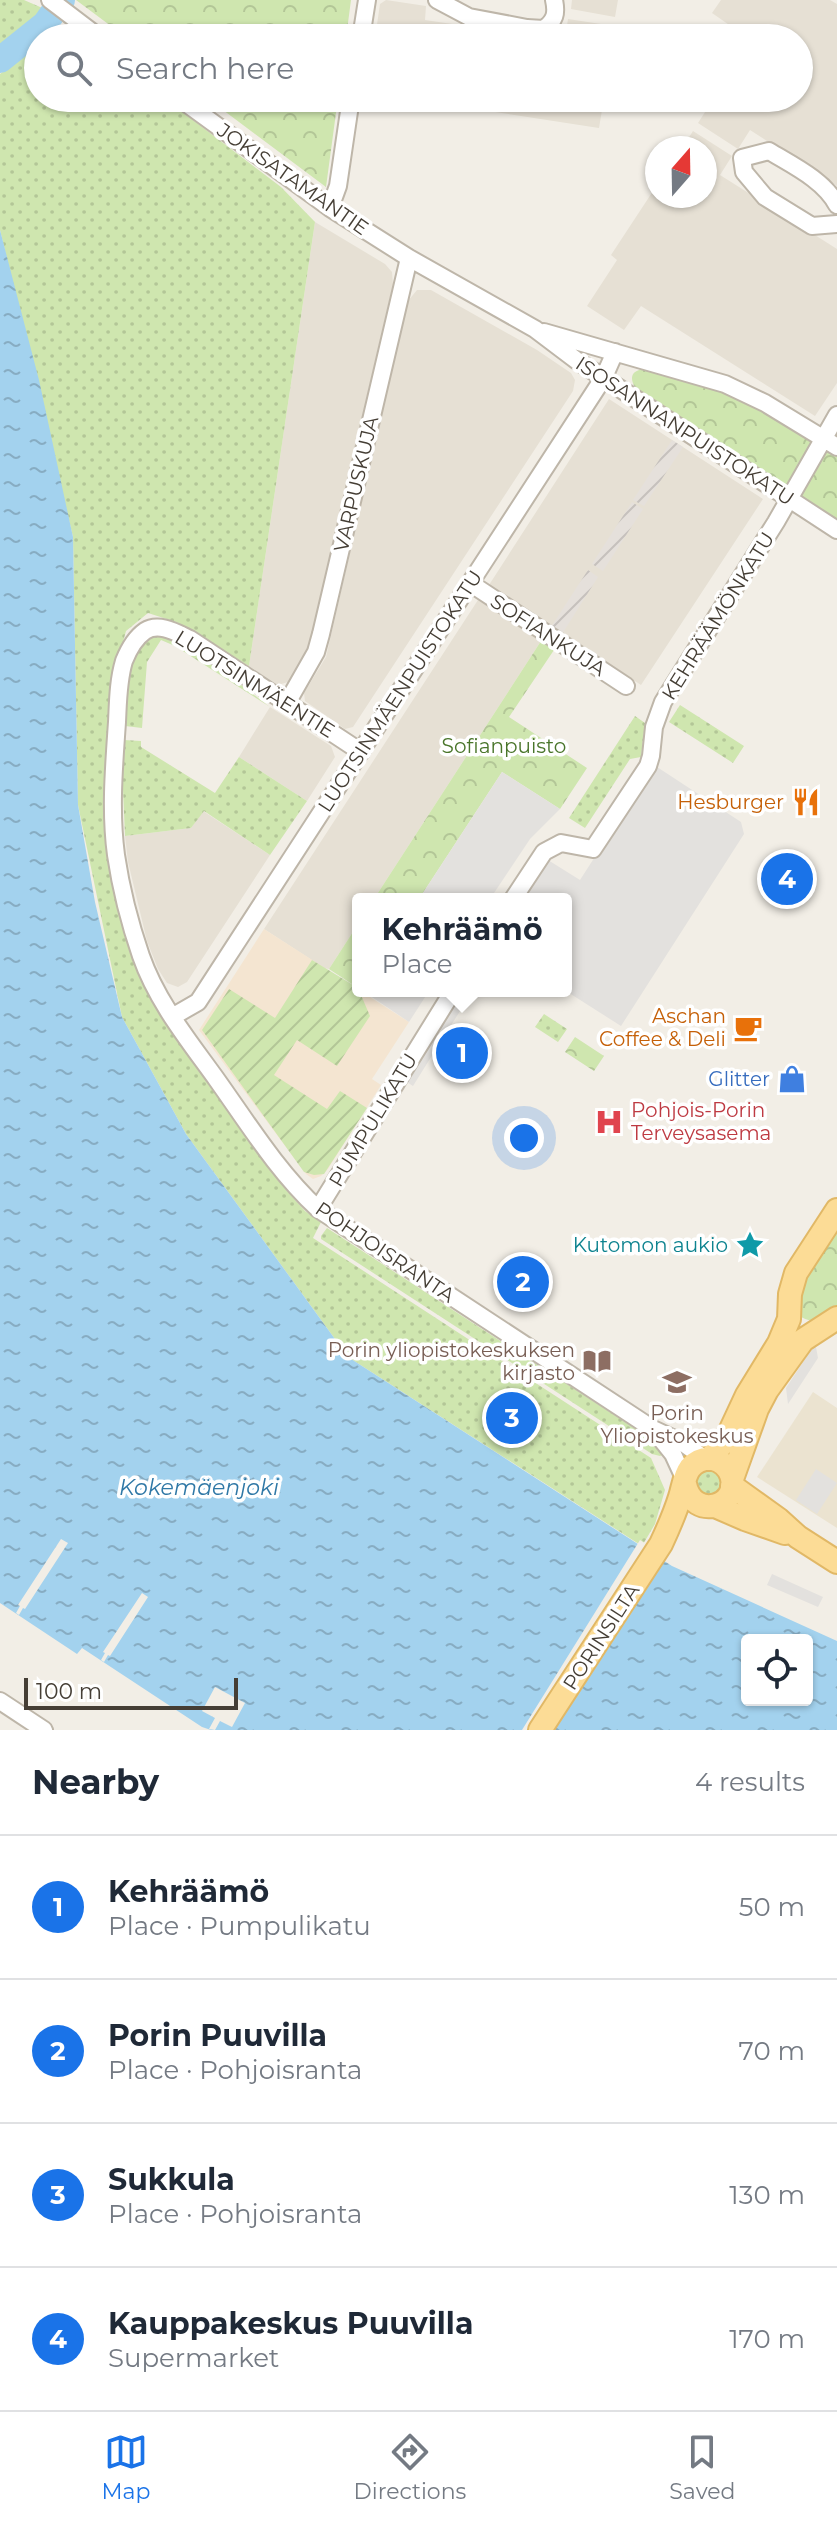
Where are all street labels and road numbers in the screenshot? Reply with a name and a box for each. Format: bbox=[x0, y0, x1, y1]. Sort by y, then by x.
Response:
street label: JOKISATAMANTIE bbox=[212, 117, 373, 240]
street label: ISOSANNANPUISTOKATU bbox=[571, 351, 799, 511]
street label: VARPUSKUJA bbox=[329, 413, 383, 554]
street label: KEHRÄÄMÖNKATU bbox=[657, 528, 779, 704]
street label: LUOTSINMÄENPUISTOKATU bbox=[313, 566, 487, 816]
street label: SOFIANKUJA bbox=[486, 589, 611, 681]
street label: LUOTSINMÄENTIE bbox=[171, 625, 339, 743]
street label: PUMPULIKATU bbox=[324, 1049, 422, 1191]
street label: POHJOISRANTA bbox=[311, 1197, 460, 1308]
street label: PORINSILTA bbox=[558, 1579, 645, 1695]

